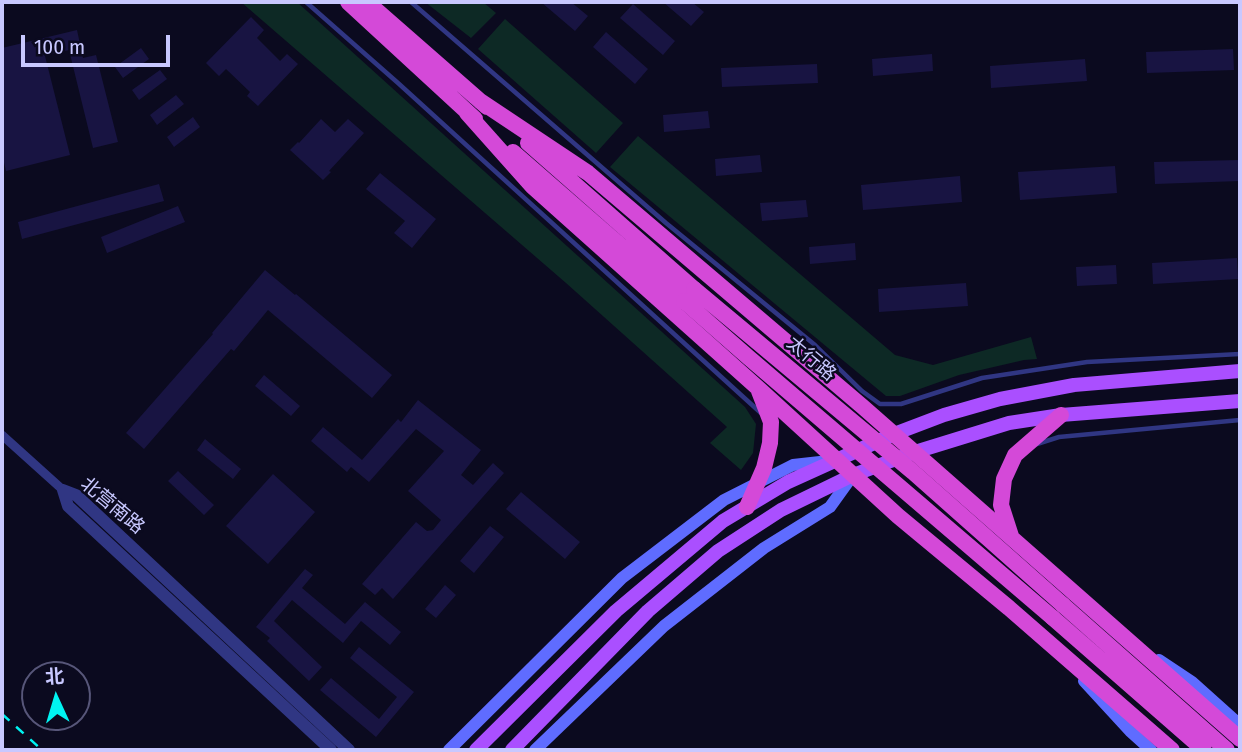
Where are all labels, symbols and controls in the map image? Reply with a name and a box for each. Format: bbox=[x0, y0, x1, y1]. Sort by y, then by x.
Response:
scale bar bbox=[24, 21, 173, 65]
text: 100 m bbox=[34, 34, 85, 60]
street label: 太行路 bbox=[782, 332, 840, 386]
street label: 北营南路 bbox=[76, 473, 148, 539]
north arrow bbox=[21, 661, 91, 731]
text: 北 bbox=[44, 664, 65, 689]

